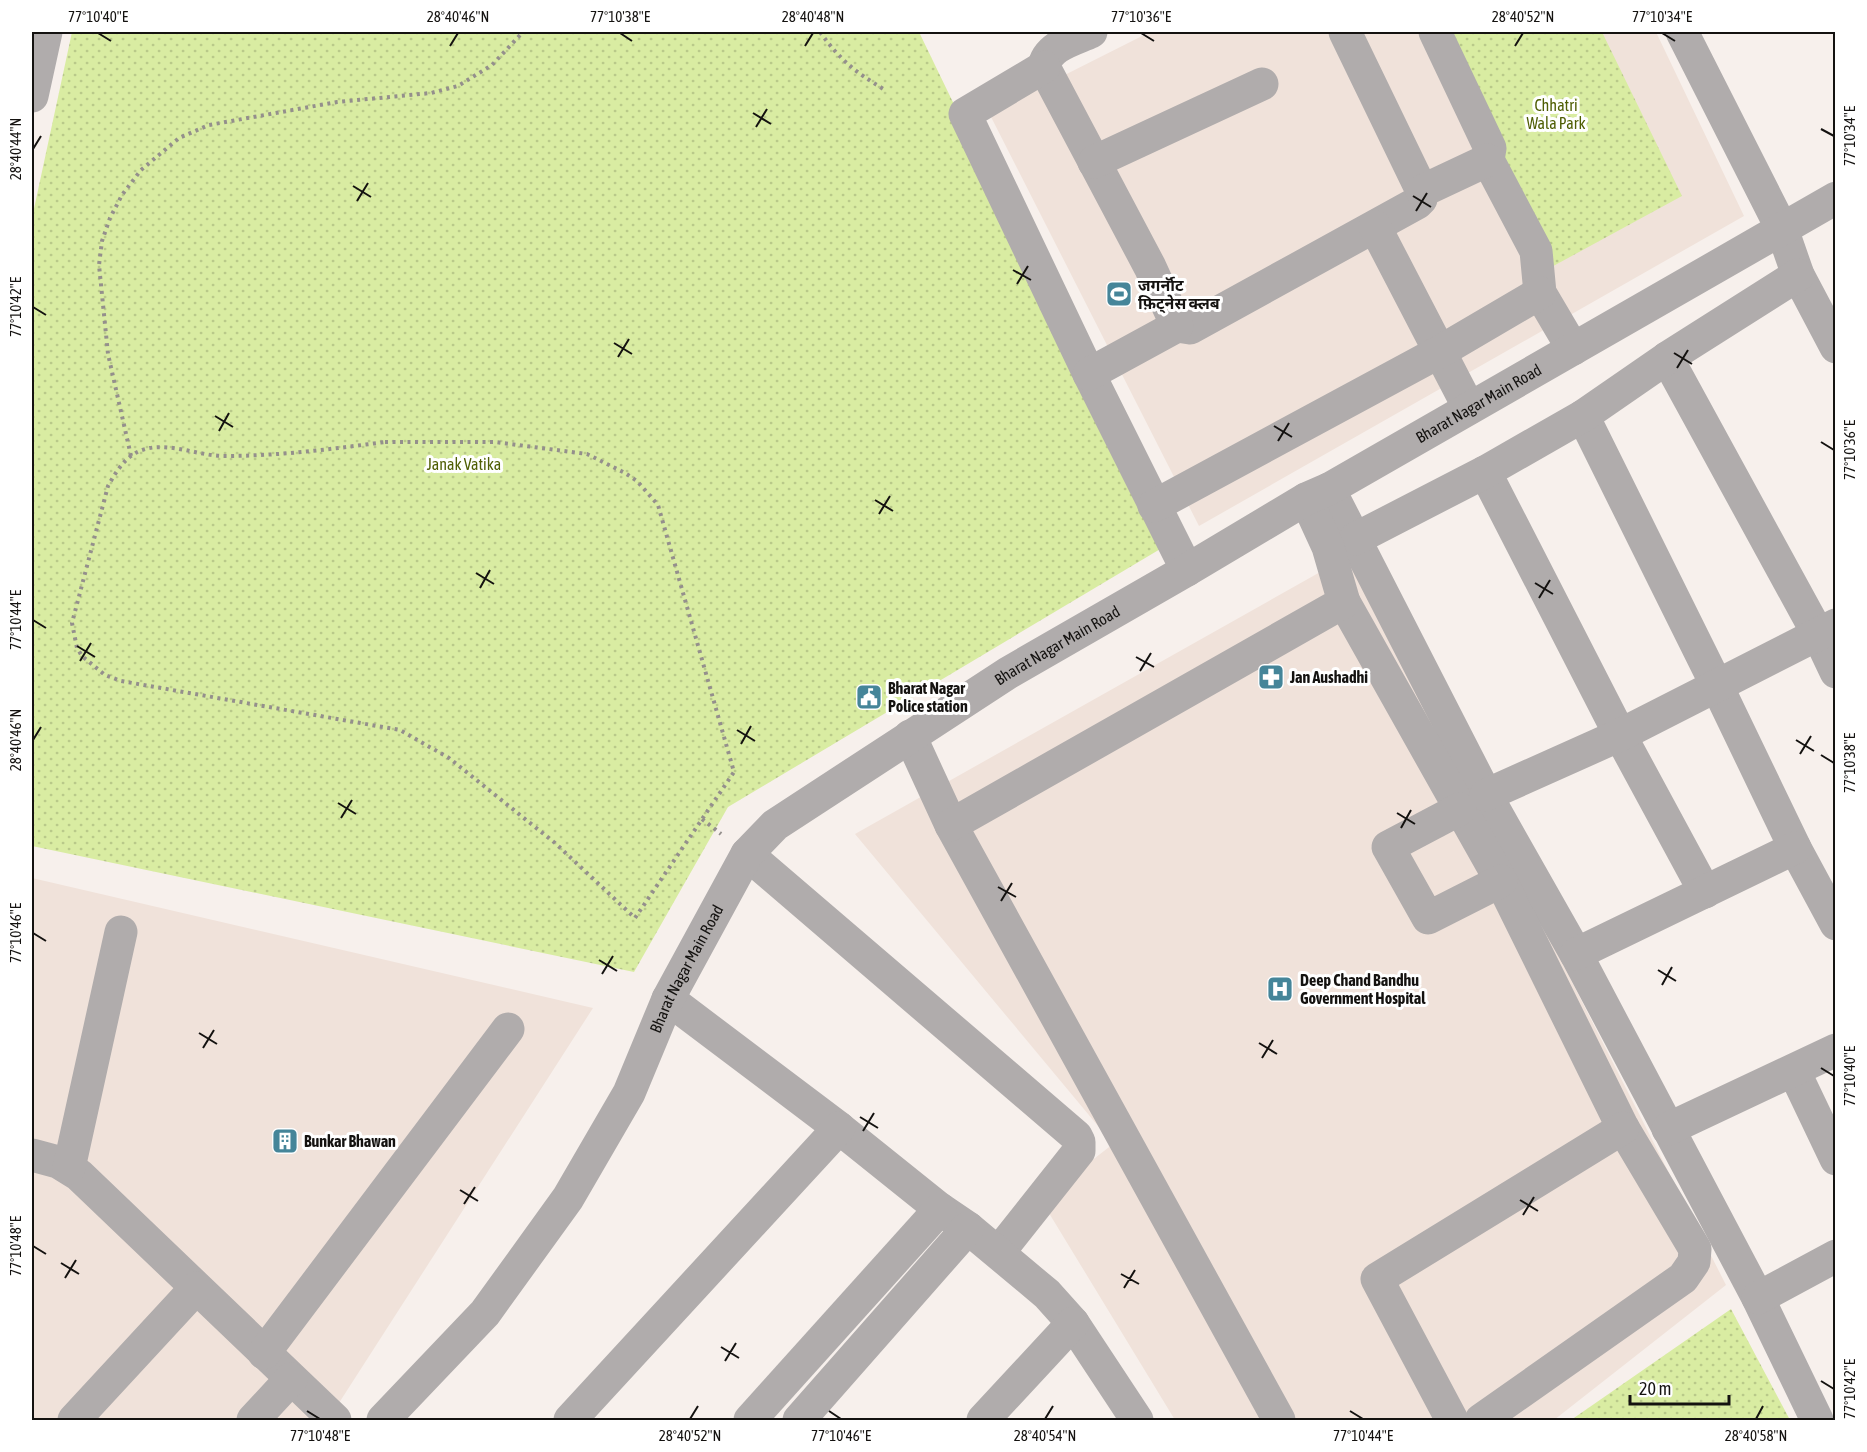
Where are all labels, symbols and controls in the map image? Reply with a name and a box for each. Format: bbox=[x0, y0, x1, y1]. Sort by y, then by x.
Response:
text: 77°10'40"E bbox=[68, 8, 129, 25]
text: 28°40'46"N bbox=[427, 8, 489, 25]
text: 77°10'38"E bbox=[590, 8, 651, 25]
text: 28°40'48"N bbox=[782, 8, 844, 25]
text: 77°10'36"E bbox=[1111, 8, 1172, 25]
text: 28°40'52"N bbox=[1492, 8, 1554, 25]
text: 77°10'34"E bbox=[1632, 8, 1693, 25]
park label: Chhatri Wala Park bbox=[1526, 96, 1586, 132]
text: 77°10'34"E bbox=[1841, 105, 1858, 166]
text: 28°40'44"N bbox=[7, 118, 24, 180]
text: 77°10'42"E bbox=[7, 276, 24, 337]
place label: जगर्नॉट फ़िट्नेस क्लब bbox=[1138, 276, 1221, 314]
sports icon: जगर्नॉट फ़िट्नेस क्लब bbox=[1104, 279, 1134, 309]
street label: Bharat Nagar Main Road bbox=[1413, 360, 1544, 446]
text: 77°10'36"E bbox=[1841, 419, 1858, 480]
park label: Janak Vatika bbox=[427, 455, 501, 473]
text: 77°10'44"E bbox=[7, 589, 24, 650]
street label: Bharat Nagar Main Road bbox=[991, 602, 1123, 688]
pharmacy icon: Jan Aushadhi bbox=[1256, 662, 1286, 692]
place label: Jan Aushadhi bbox=[1289, 668, 1368, 686]
place label: Bharat Nagar Police station bbox=[888, 679, 968, 715]
public building icon: Bharat Nagar Police station bbox=[854, 682, 884, 712]
text: 28°40'46"N bbox=[7, 709, 24, 771]
text: 77°10'38"E bbox=[1841, 732, 1858, 793]
text: 77°10'46"E bbox=[7, 902, 24, 963]
street label: Bharat Nagar Main Road bbox=[646, 902, 727, 1035]
place label: Deep Chand Bandhu Government Hospital bbox=[1300, 971, 1426, 1007]
hospital icon: Deep Chand Bandhu Government Hospital bbox=[1265, 974, 1295, 1004]
text: 77°10'40"E bbox=[1841, 1045, 1858, 1106]
building icon: Bunkar Bhawan bbox=[270, 1126, 300, 1156]
place label: Bunkar Bhawan bbox=[304, 1132, 396, 1150]
text: 77°10'48"E bbox=[7, 1215, 24, 1276]
text: 77°10'42"E bbox=[1841, 1358, 1858, 1419]
scale bar bbox=[1630, 1368, 1729, 1406]
text: 20 m bbox=[1639, 1378, 1671, 1399]
text: 77°10'48"E bbox=[290, 1427, 351, 1444]
text: 28°40'52"N bbox=[659, 1427, 721, 1444]
text: 77°10'46"E bbox=[811, 1427, 872, 1444]
text: 28°40'54"N bbox=[1014, 1427, 1076, 1444]
text: 77°10'44"E bbox=[1333, 1427, 1394, 1444]
text: 28°40'58"N bbox=[1725, 1427, 1787, 1444]

